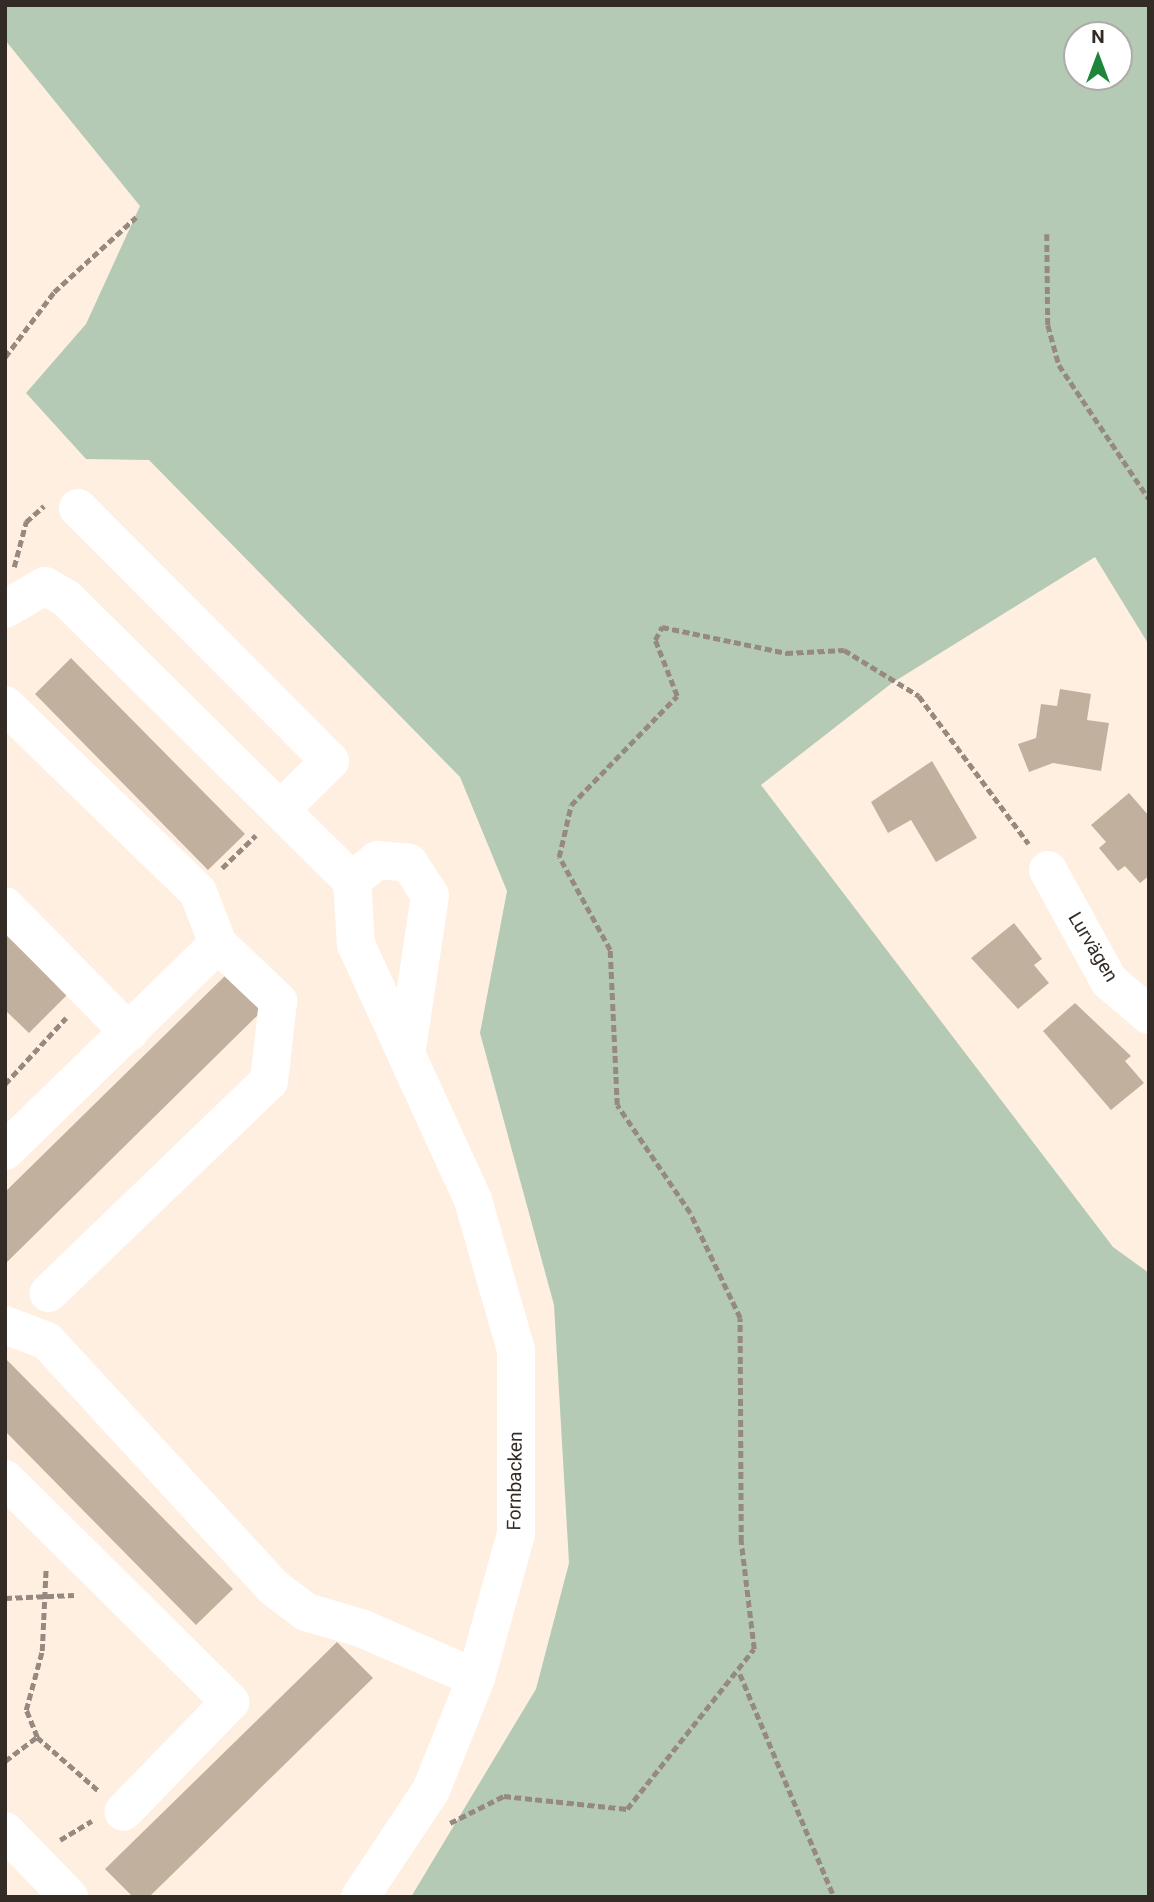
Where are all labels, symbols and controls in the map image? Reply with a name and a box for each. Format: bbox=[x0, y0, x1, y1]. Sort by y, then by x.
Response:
north arrow bbox=[1063, 21, 1133, 91]
text: N bbox=[1091, 25, 1105, 48]
street label: Lurvägen bbox=[1063, 908, 1123, 986]
street label: Fornbacken bbox=[503, 1431, 527, 1531]

